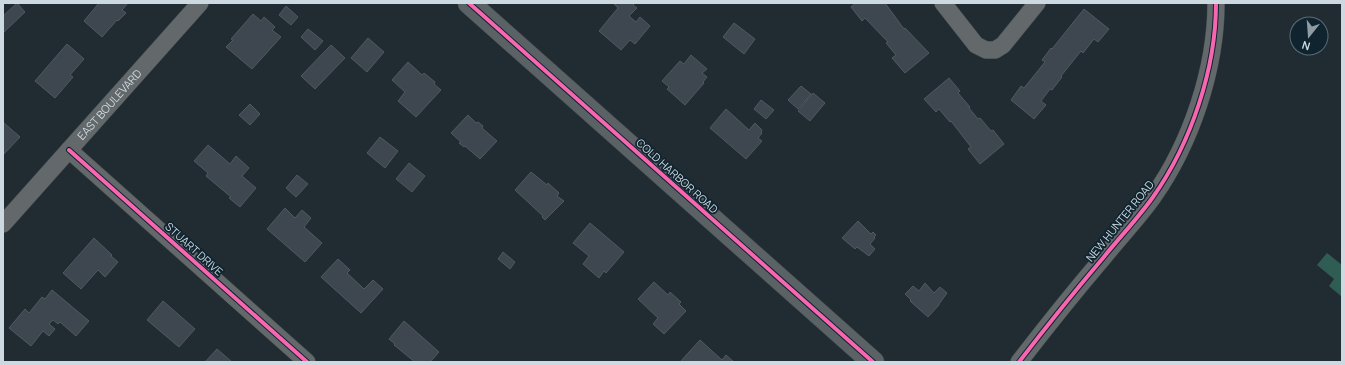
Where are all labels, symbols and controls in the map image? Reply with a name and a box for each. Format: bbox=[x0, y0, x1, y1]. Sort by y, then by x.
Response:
north arrow bbox=[1289, 16, 1329, 56]
text: N bbox=[1300, 38, 1312, 54]
street label: EAST BOULEVARD bbox=[74, 66, 145, 143]
street label: COLD HARBOR ROAD bbox=[633, 135, 721, 216]
street label: NEW HUNTER ROAD bbox=[1082, 177, 1157, 264]
street label: STUART DRIVE bbox=[162, 219, 226, 279]

